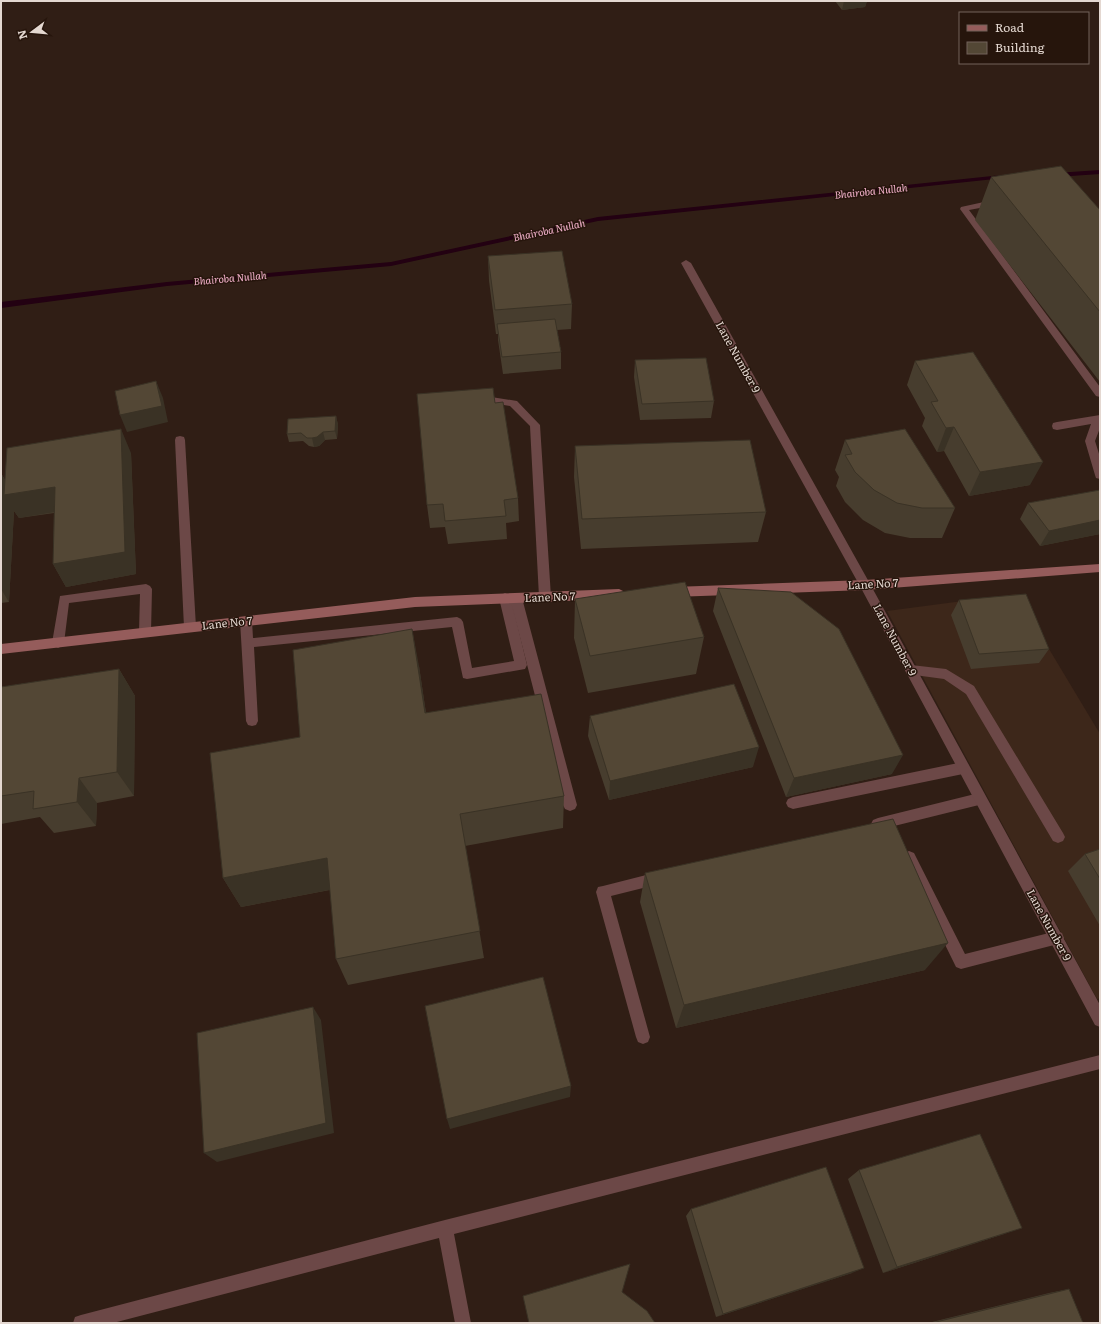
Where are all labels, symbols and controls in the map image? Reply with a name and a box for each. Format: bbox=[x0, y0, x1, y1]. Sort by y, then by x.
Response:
north arrow bbox=[12, 12, 52, 52]
legend bbox=[959, 12, 1089, 64]
text: Road bbox=[995, 18, 1025, 36]
text: N bbox=[12, 28, 30, 42]
text: Building bbox=[995, 38, 1045, 56]
water label: Bhairoba Nullah bbox=[834, 179, 908, 202]
water label: Bhairoba Nullah bbox=[511, 215, 586, 244]
water label: Bhairoba Nullah bbox=[193, 267, 267, 288]
street label: Lane Number 9 bbox=[713, 318, 765, 395]
street label: Lane No 7 bbox=[847, 574, 899, 592]
street label: Lane No 7 bbox=[524, 587, 576, 605]
street label: Lane Number 9 bbox=[870, 601, 922, 679]
street label: Lane No 7 bbox=[201, 611, 253, 633]
street label: Lane Number 9 bbox=[1024, 886, 1076, 963]

